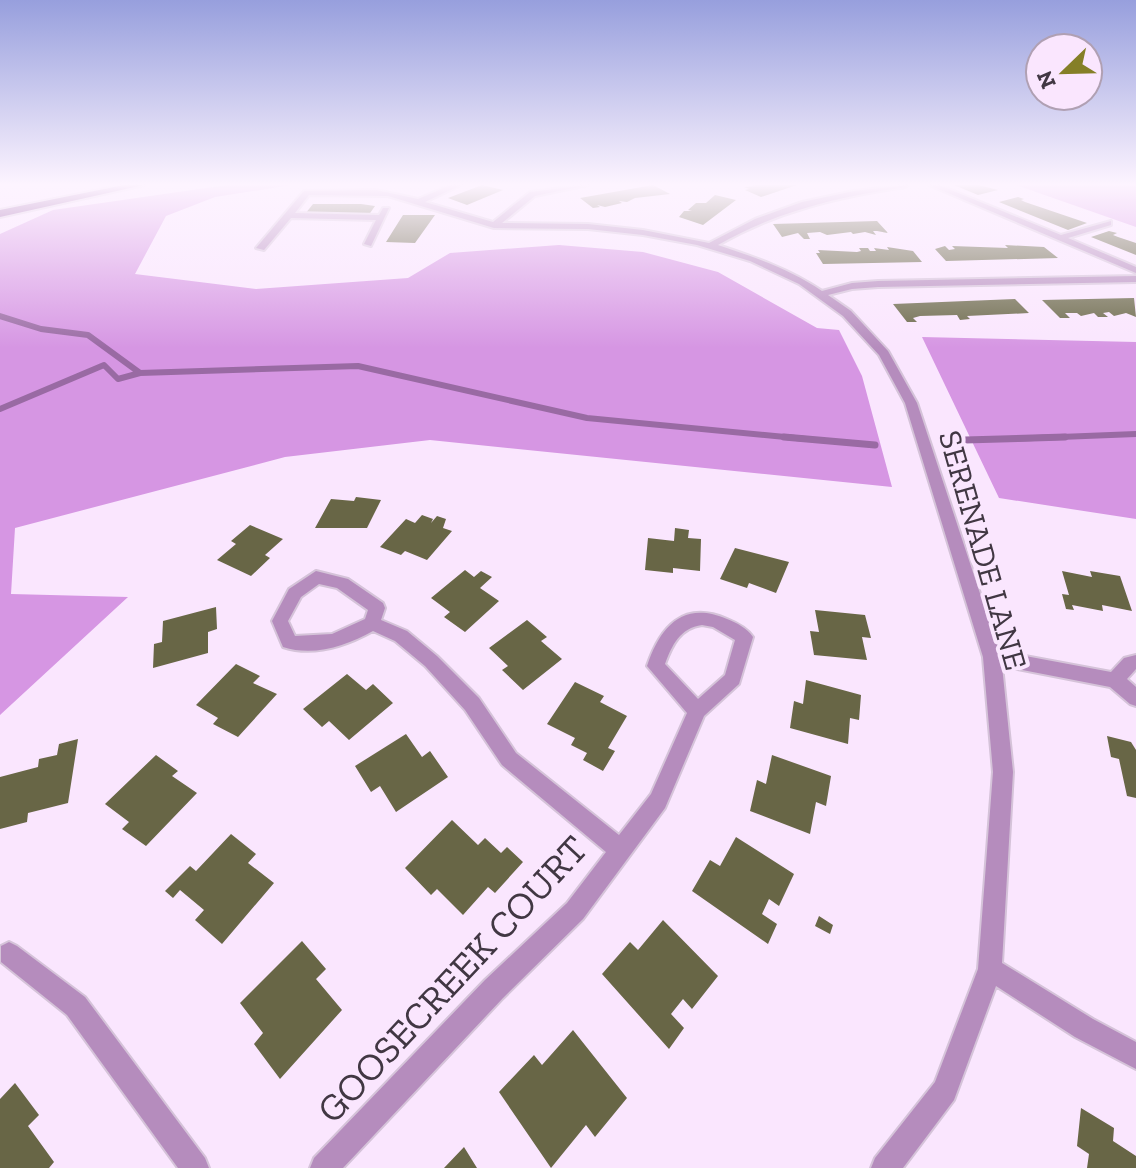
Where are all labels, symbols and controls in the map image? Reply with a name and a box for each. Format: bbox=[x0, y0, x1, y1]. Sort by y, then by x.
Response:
north arrow bbox=[1024, 32, 1104, 112]
text: N bbox=[1030, 66, 1062, 93]
street label: SERENADE LANE bbox=[931, 426, 1035, 674]
street label: GOOSECREEK COURT bbox=[307, 826, 597, 1132]

